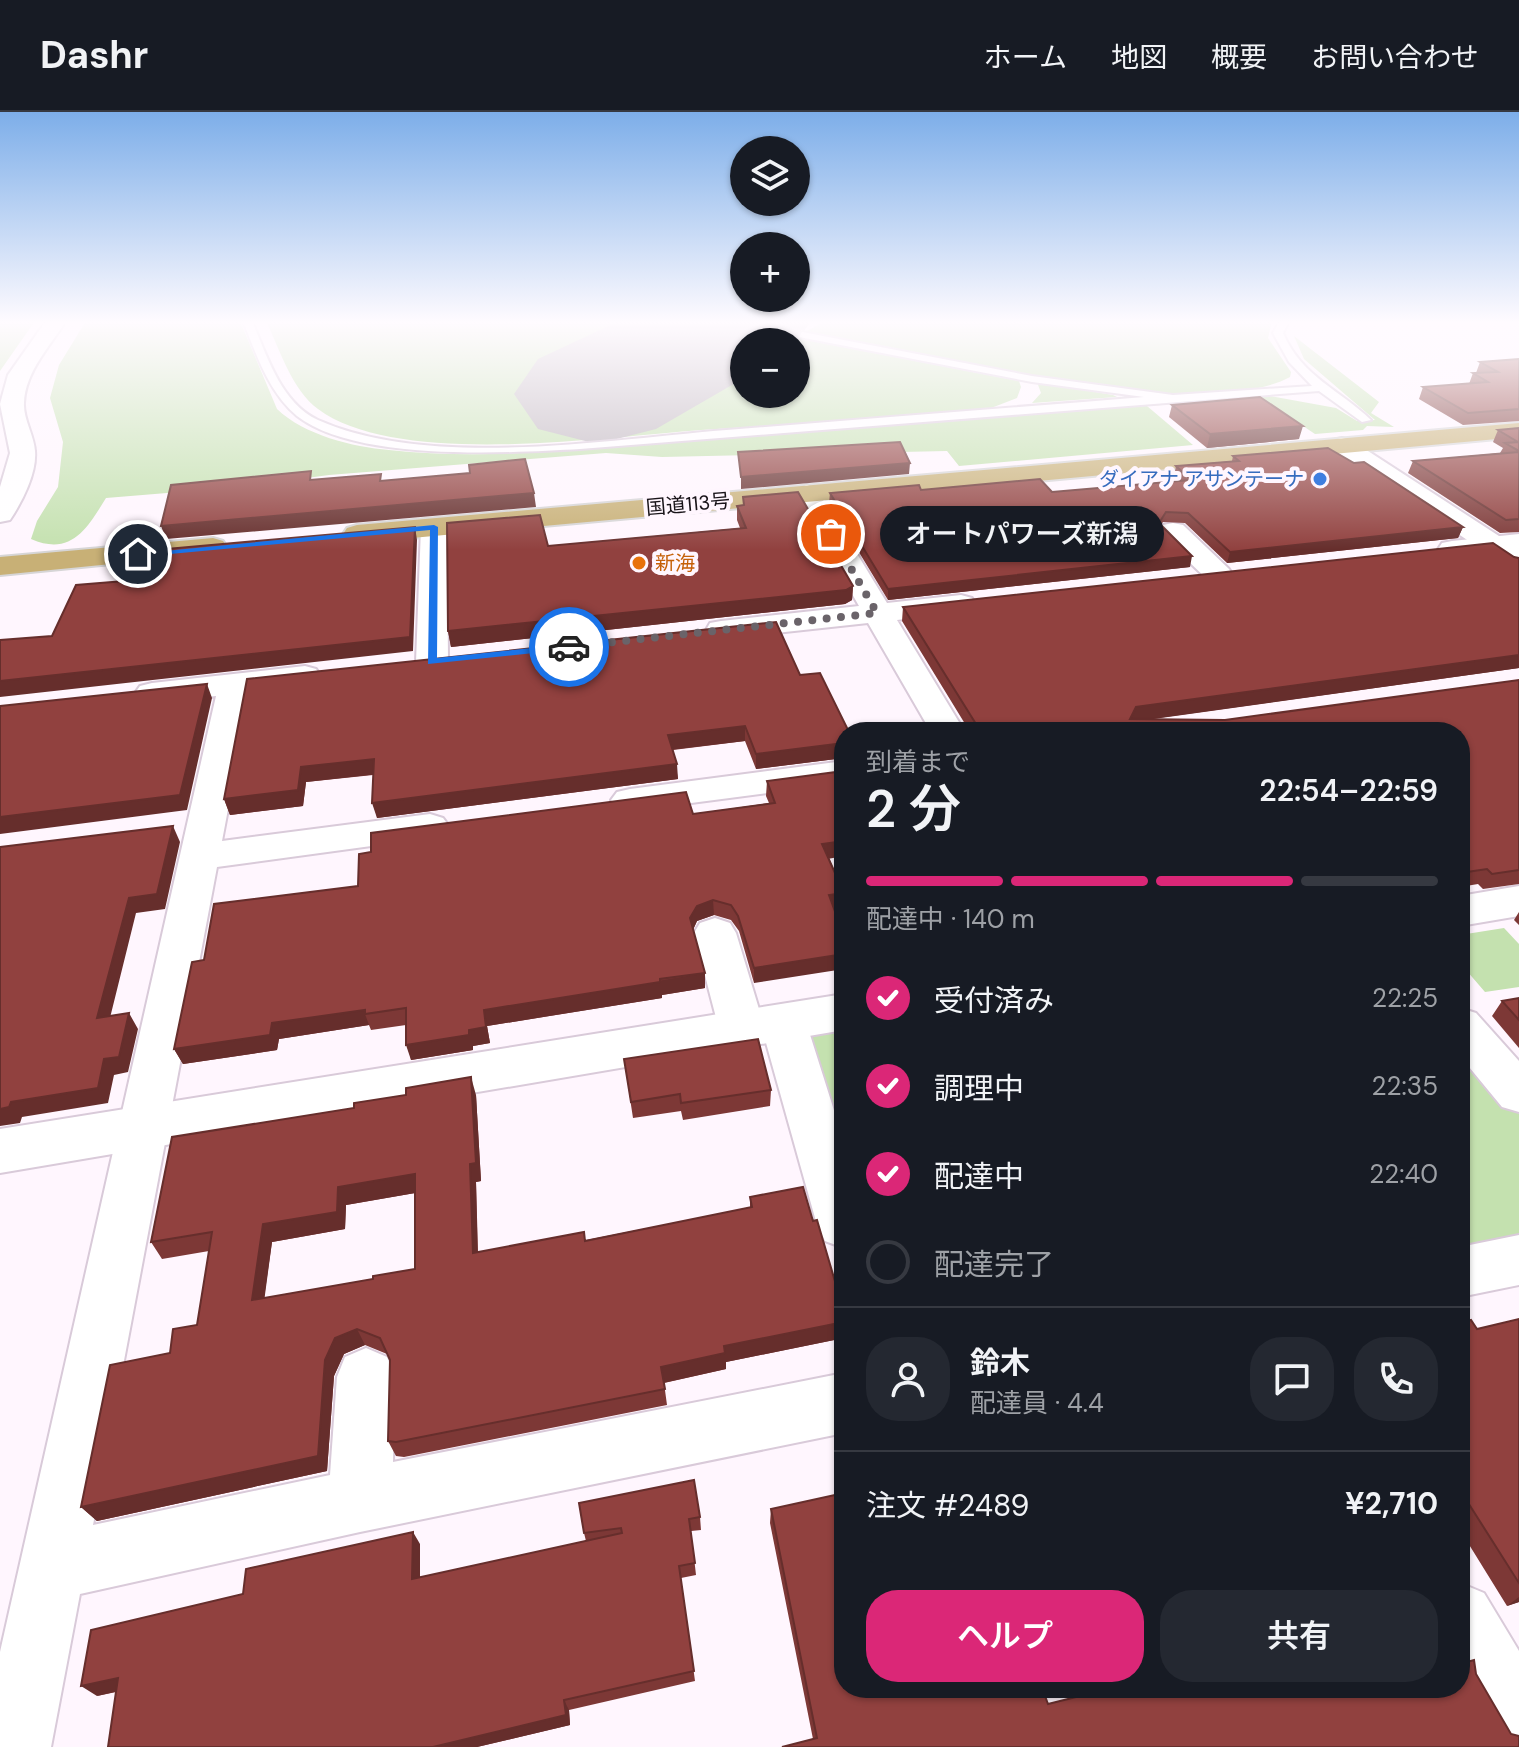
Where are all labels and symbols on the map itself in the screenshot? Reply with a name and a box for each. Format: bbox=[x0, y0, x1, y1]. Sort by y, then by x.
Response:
place label: ダイアナ アサンテーナ bbox=[1099, 466, 1304, 492]
marker: ダイアナ アサンテーナ bbox=[1311, 470, 1329, 488]
street label: 国道113号 bbox=[645, 487, 731, 521]
pin bbox=[797, 500, 865, 568]
callout: オートパワーズ新潟 bbox=[879, 506, 1163, 562]
pin bbox=[104, 520, 172, 588]
place label: 新海 bbox=[655, 550, 695, 576]
marker: 新海 bbox=[630, 554, 648, 572]
courier bbox=[529, 607, 609, 687]

